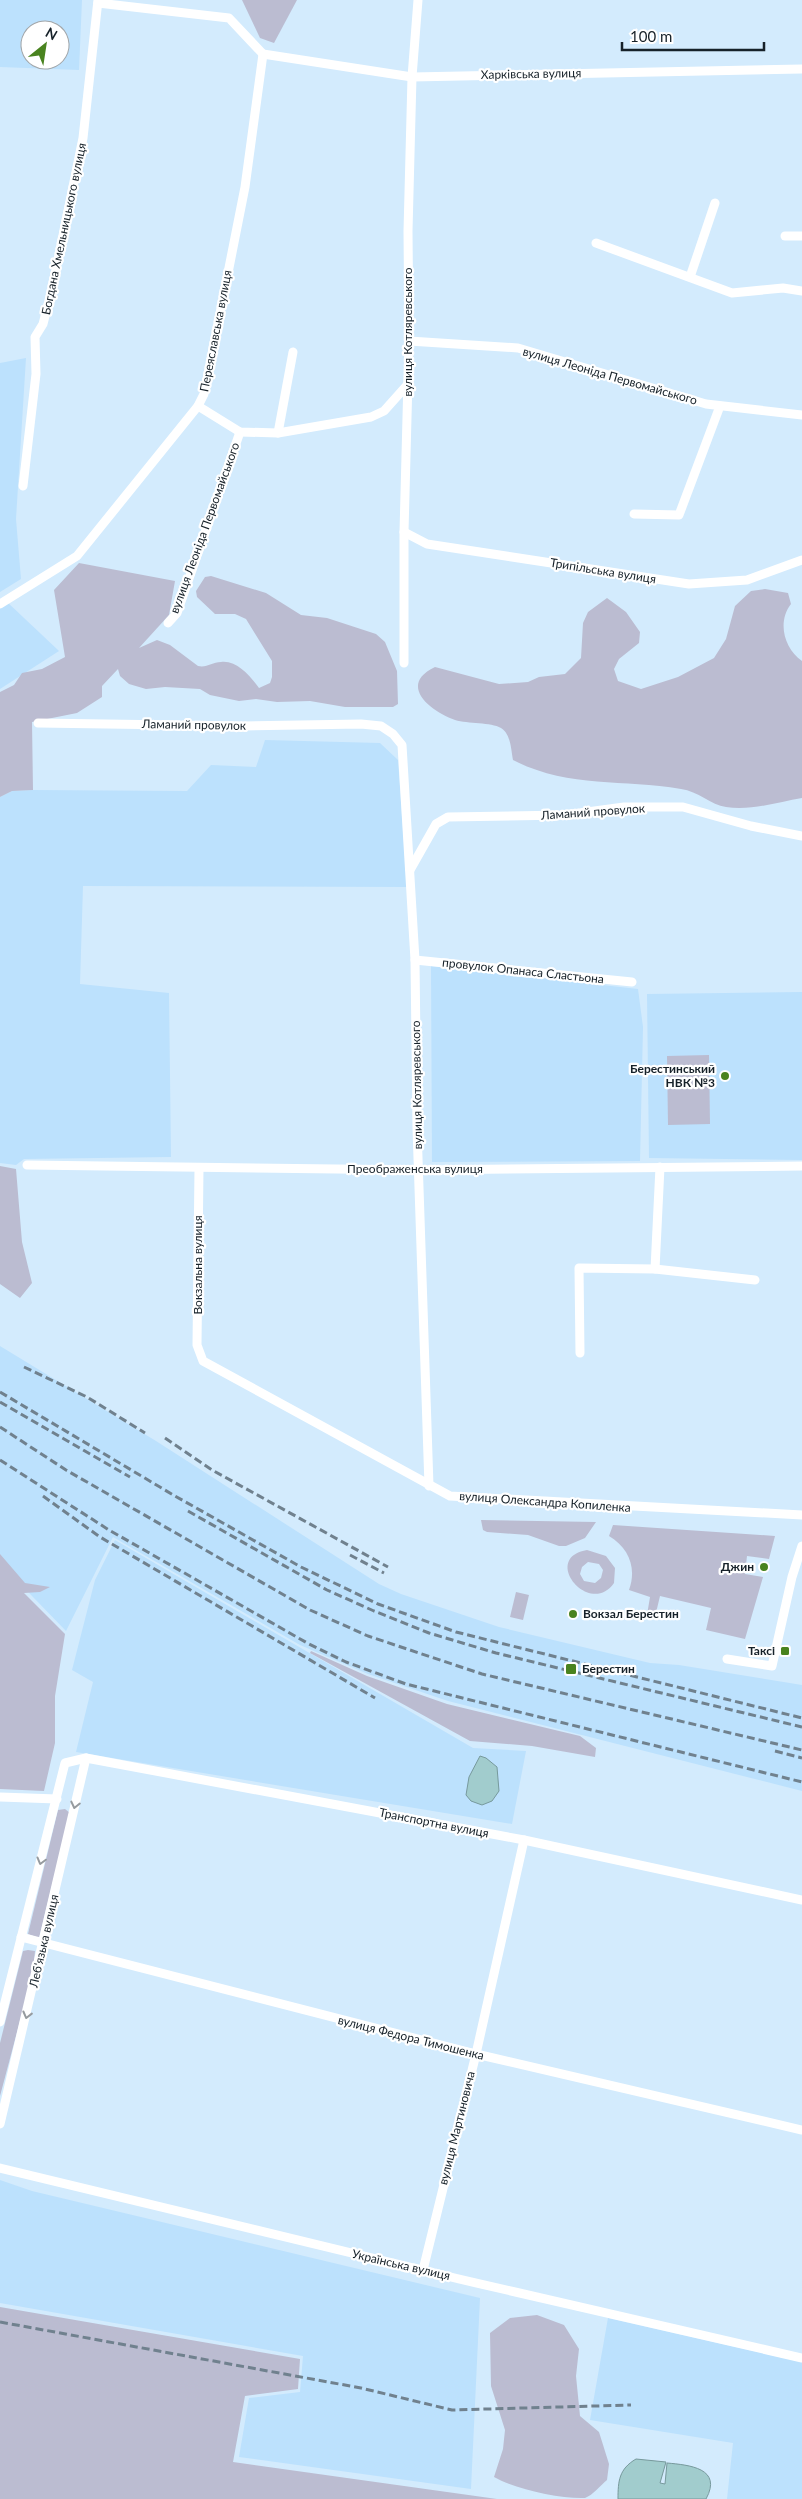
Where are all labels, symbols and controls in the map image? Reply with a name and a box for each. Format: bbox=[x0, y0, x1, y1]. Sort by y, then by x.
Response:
north arrow bbox=[20, 20, 70, 70]
scale bar bbox=[622, 20, 764, 52]
text: N bbox=[43, 23, 61, 43]
text: 100 m bbox=[630, 27, 672, 45]
street label: Харківська вулиця bbox=[481, 65, 582, 82]
street label: Богдана Хмельницького вулиця bbox=[38, 142, 89, 316]
street label: вулиця Котляревського bbox=[400, 267, 415, 396]
street label: Переяславська вулиця bbox=[196, 269, 235, 393]
street label: вулиця Леоніда Первомайського bbox=[521, 343, 699, 408]
street label: вулиця Леоніда Первомайського bbox=[167, 440, 243, 615]
street label: Трипільська вулиця bbox=[549, 555, 657, 586]
street label: Ламаний провулок bbox=[141, 716, 247, 733]
street label: Ламаний провулок bbox=[539, 800, 646, 823]
street label: провулок Опанаса Сластьона bbox=[441, 955, 605, 986]
street label: вулиця Котляревського bbox=[408, 1020, 425, 1150]
place label: Берестинський НВК №3 bbox=[630, 1061, 715, 1090]
marker: Берестинський НВК №3 bbox=[719, 1070, 731, 1082]
street label: Преображенська вулиця bbox=[347, 1161, 483, 1176]
street label: Вокзальна вулиця bbox=[190, 1215, 205, 1315]
street label: вулиця Олександра Копиленка bbox=[459, 1488, 631, 1515]
place label: Джин bbox=[721, 1559, 754, 1574]
marker: Джин bbox=[758, 1561, 770, 1573]
place label: Вокзал Берестин bbox=[583, 1606, 679, 1621]
marker: Вокзал Берестин bbox=[567, 1608, 579, 1620]
place label: Таксі bbox=[748, 1643, 775, 1658]
marker: Таксі bbox=[779, 1645, 791, 1657]
place label: Берестин bbox=[582, 1661, 635, 1676]
marker: Берестин bbox=[564, 1662, 578, 1676]
one-way arrow bbox=[70, 1801, 81, 1810]
street label: Транспортна вулиця bbox=[378, 1805, 490, 1841]
one-way arrow bbox=[36, 1857, 47, 1866]
street label: Леб'язька вулиця bbox=[25, 1893, 62, 1990]
one-way arrow bbox=[22, 2010, 32, 2018]
street label: вулиця Федора Тимошенка bbox=[336, 2012, 486, 2063]
street label: вулиця Мартиновича bbox=[435, 2069, 478, 2186]
street label: Українська вулиця bbox=[350, 2246, 452, 2283]

